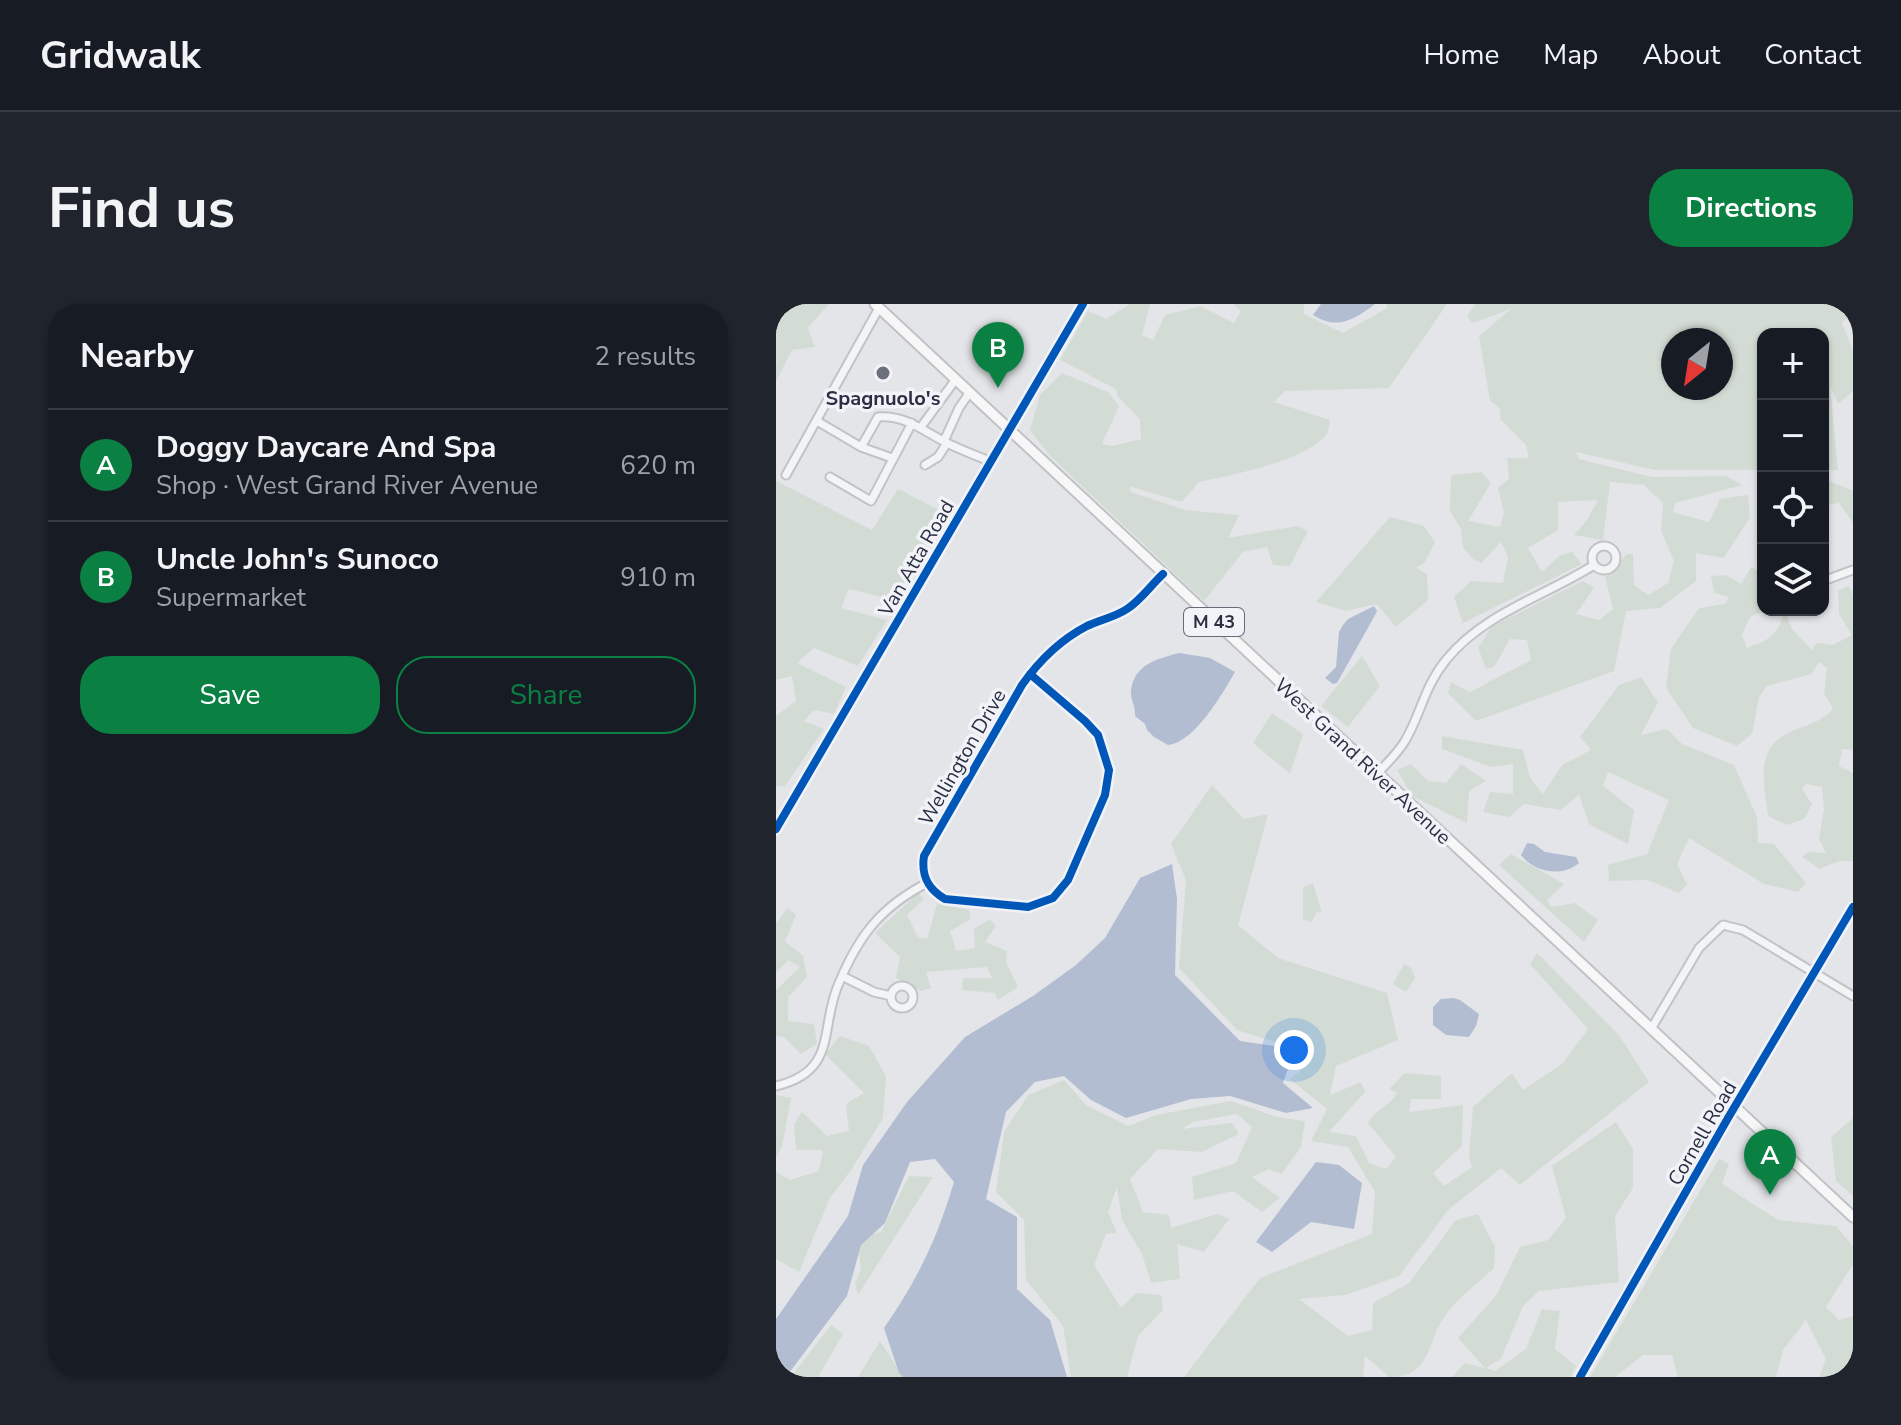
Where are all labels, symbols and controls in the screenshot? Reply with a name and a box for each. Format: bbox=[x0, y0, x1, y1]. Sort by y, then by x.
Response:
text: Gridwalk bbox=[40, 30, 201, 81]
text: Home bbox=[1424, 36, 1499, 74]
text: Map bbox=[1543, 36, 1598, 74]
text: About bbox=[1642, 36, 1720, 74]
text: Contact bbox=[1764, 36, 1861, 74]
button: Directions bbox=[1649, 169, 1853, 247]
text: Find us bbox=[48, 170, 235, 247]
pin: B bbox=[972, 322, 1024, 388]
north arrow bbox=[1661, 328, 1733, 400]
map controls bbox=[1757, 328, 1829, 616]
button: + bbox=[1757, 328, 1829, 400]
text: Nearby bbox=[80, 333, 194, 379]
text: 2 results bbox=[595, 339, 696, 374]
marker: Spagnuolo's bbox=[874, 364, 892, 382]
place label: Spagnuolo's bbox=[826, 385, 941, 412]
button: − bbox=[1757, 400, 1829, 472]
text: Doggy Daycare And Spa bbox=[156, 427, 497, 468]
text: A bbox=[96, 448, 116, 483]
text: 620 m bbox=[620, 448, 696, 483]
text: Shop · West Grand River Avenue bbox=[156, 468, 538, 503]
button: locate bbox=[1757, 472, 1829, 544]
street label: Van Atta Road bbox=[872, 495, 961, 622]
text: Uncle John's Sunoco bbox=[156, 539, 439, 580]
button: layers bbox=[1757, 544, 1829, 616]
text: B bbox=[97, 560, 115, 595]
text: 910 m bbox=[620, 560, 696, 595]
text: Supermarket bbox=[156, 580, 306, 615]
road number: M 43 bbox=[1184, 608, 1244, 636]
button: Save bbox=[80, 656, 380, 734]
button: Share bbox=[396, 656, 696, 734]
street label: West Grand River Avenue bbox=[1268, 672, 1457, 851]
street label: Wellington Drive bbox=[912, 684, 1012, 830]
your location bbox=[1274, 1030, 1314, 1070]
street label: Cornell Road bbox=[1662, 1076, 1743, 1190]
pin: A bbox=[1744, 1129, 1796, 1195]

